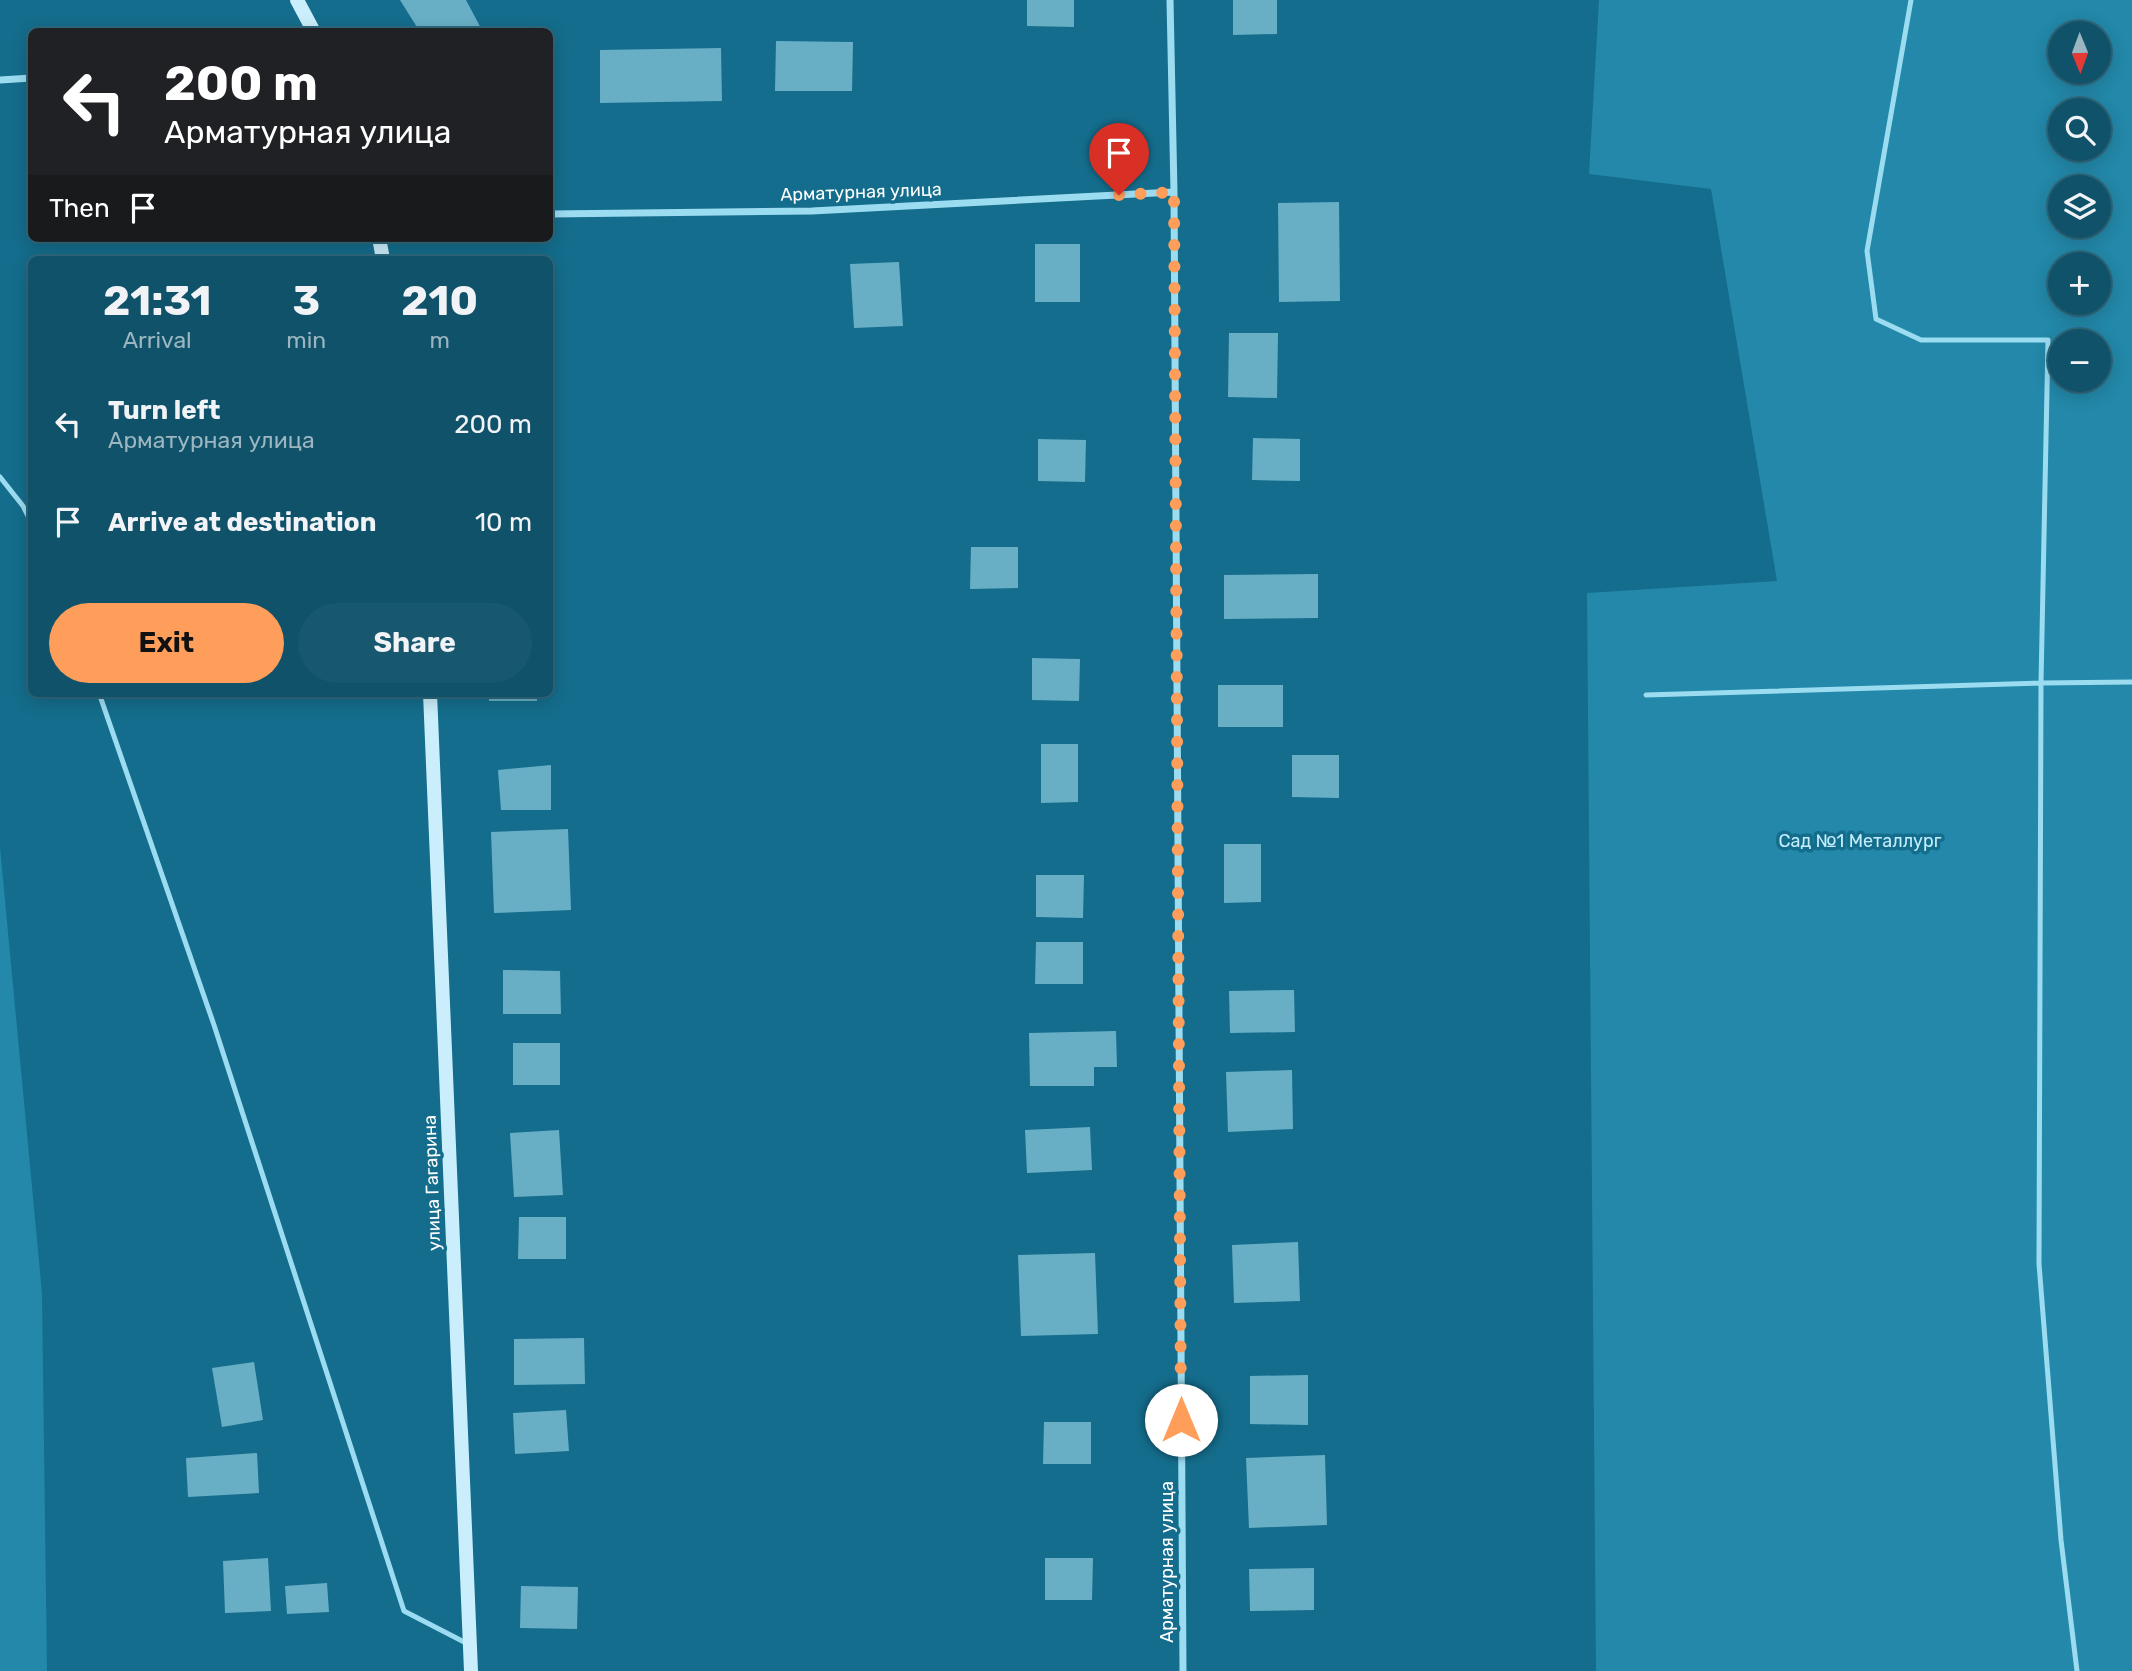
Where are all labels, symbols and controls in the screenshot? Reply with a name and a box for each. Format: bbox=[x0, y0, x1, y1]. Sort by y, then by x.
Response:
north arrow bbox=[2048, 21, 2110, 84]
map controls bbox=[2048, 21, 2111, 392]
text: 200 m bbox=[164, 54, 318, 112]
icon: left bbox=[49, 56, 140, 147]
button: search bbox=[2048, 98, 2111, 161]
text: Арматурная улица bbox=[164, 113, 451, 151]
pin bbox=[1089, 123, 1149, 195]
icon: arrive bbox=[1100, 134, 1138, 172]
button: layers bbox=[2048, 175, 2111, 238]
street label: Арматурная улица bbox=[780, 178, 942, 206]
icon: arrive bbox=[124, 189, 162, 227]
text: Then bbox=[49, 193, 110, 224]
button: + bbox=[2048, 252, 2111, 315]
text: 21:31 bbox=[103, 276, 211, 326]
text: 3 bbox=[292, 276, 320, 326]
text: 210 bbox=[401, 276, 478, 326]
text: Arrival bbox=[123, 326, 192, 354]
text: min bbox=[286, 326, 326, 354]
text: m bbox=[429, 326, 450, 354]
button: − bbox=[2048, 329, 2111, 392]
text: Turn left bbox=[108, 395, 220, 426]
icon: left bbox=[49, 405, 87, 443]
text: 200 m bbox=[454, 409, 532, 440]
text: Арматурная улица bbox=[108, 426, 315, 454]
icon: arrive bbox=[49, 503, 87, 541]
text: Arrive at destination bbox=[108, 507, 376, 538]
text: 10 m bbox=[475, 507, 532, 538]
button: Exit bbox=[49, 603, 284, 683]
button: Share bbox=[298, 603, 532, 683]
park label: Сад №1 Металлург bbox=[1779, 830, 1942, 852]
street label: улица Гагарина bbox=[419, 1115, 445, 1251]
position arrow bbox=[1144, 1383, 1218, 1457]
street label: Арматурная улица bbox=[1156, 1481, 1178, 1643]

